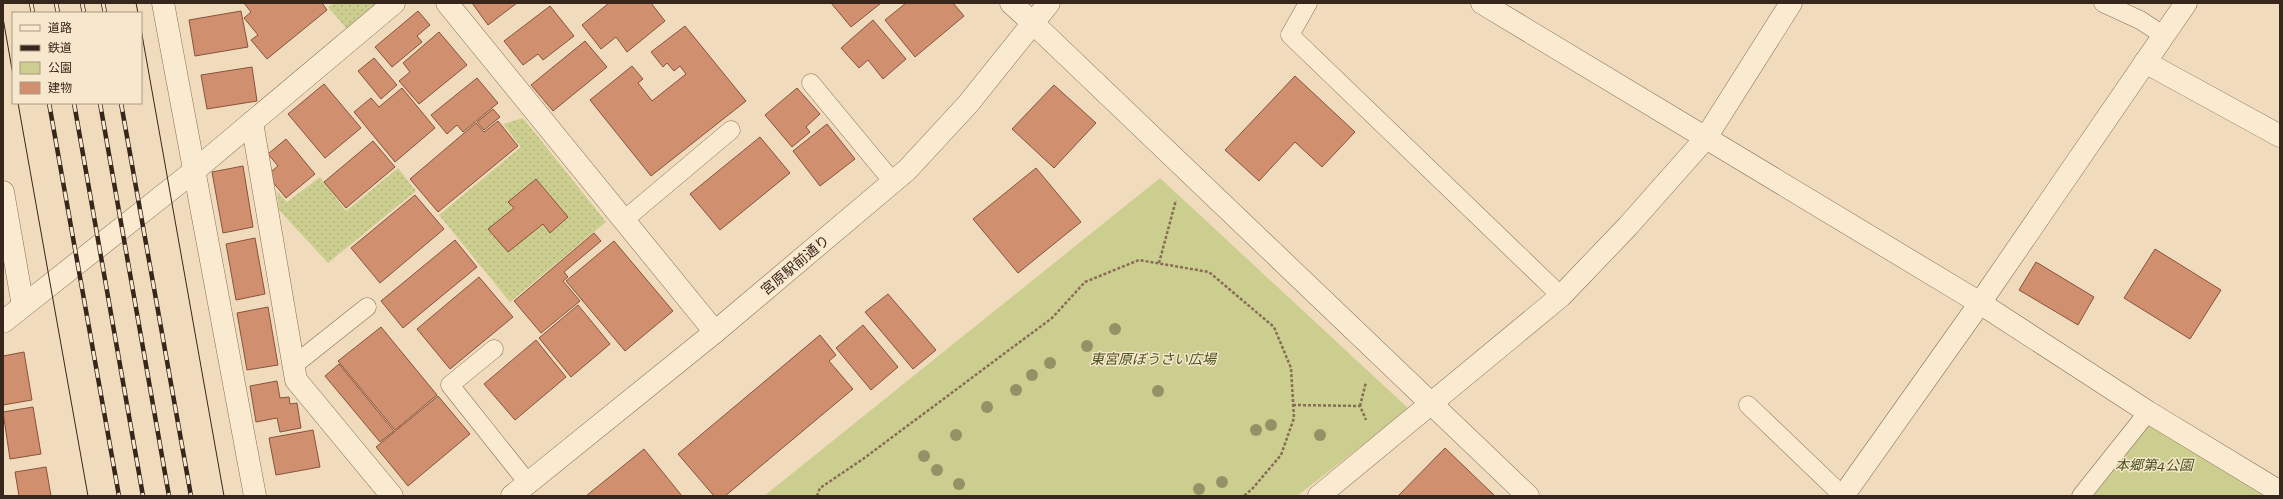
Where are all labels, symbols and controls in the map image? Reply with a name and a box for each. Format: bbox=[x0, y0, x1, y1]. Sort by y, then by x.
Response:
legend bbox=[12, 12, 142, 104]
text: 道路 bbox=[48, 21, 72, 35]
text: 鉄道 bbox=[48, 41, 72, 55]
text: 公園 bbox=[48, 61, 72, 75]
text: 建物 bbox=[48, 81, 72, 95]
street label: 宮原駅前通り bbox=[758, 232, 832, 298]
park label: 東宮原ぼうさい広場 bbox=[1090, 351, 1218, 367]
park label: 本郷第4公園 bbox=[2115, 457, 2195, 473]

